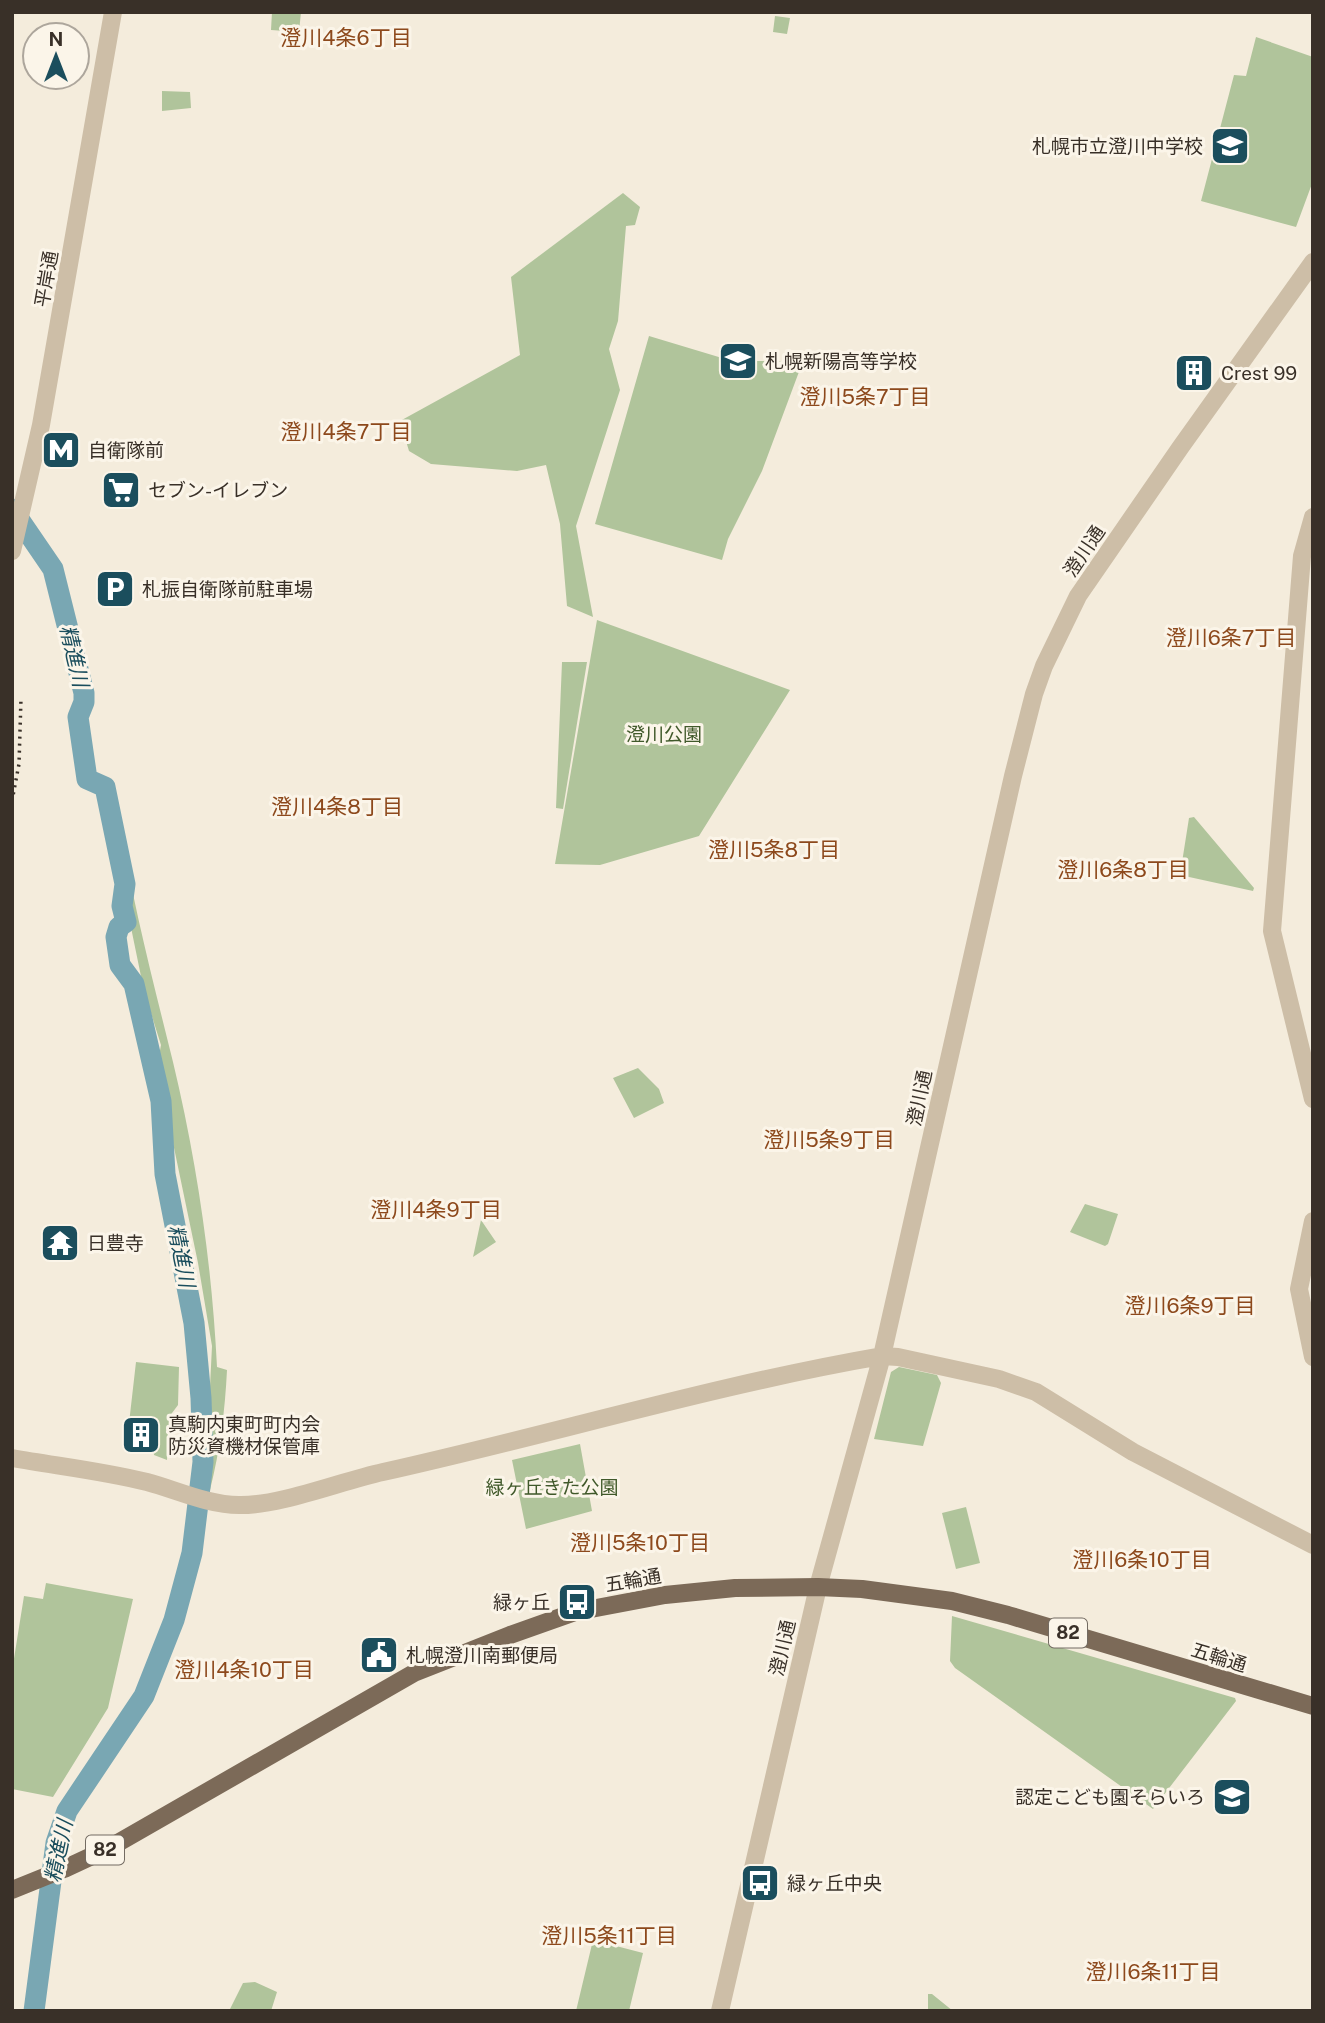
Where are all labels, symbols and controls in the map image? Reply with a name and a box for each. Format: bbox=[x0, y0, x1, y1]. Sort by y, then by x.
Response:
north arrow bbox=[21, 21, 91, 91]
district label: 澄川4条6丁目 bbox=[280, 25, 412, 50]
text: N bbox=[49, 28, 63, 50]
school or university icon: 札幌市立澄川中学校 bbox=[1209, 125, 1251, 167]
place label: 札幌市立澄川中学校 bbox=[1032, 135, 1203, 157]
street label: 平岸通 bbox=[30, 249, 62, 309]
school or university icon: 札幌新陽高等学校 bbox=[717, 340, 759, 382]
place label: 札幌新陽高等学校 bbox=[765, 350, 917, 372]
building icon: Crest 99 bbox=[1173, 352, 1215, 394]
place label: Crest 99 bbox=[1221, 362, 1297, 384]
district label: 澄川5条7丁目 bbox=[799, 384, 931, 409]
district label: 澄川4条7丁目 bbox=[281, 419, 411, 444]
metro station icon: 自衛隊前 bbox=[40, 429, 82, 471]
place label: 自衛隊前 bbox=[88, 439, 164, 461]
supermarket icon: セブン-イレブン bbox=[100, 469, 142, 511]
place label: セブン-イレブン bbox=[148, 479, 288, 501]
street label: 澄川通 bbox=[1059, 521, 1109, 581]
parking icon: 札振自衛隊前駐車場 bbox=[94, 568, 136, 610]
place label: 札振自衛隊前駐車場 bbox=[142, 578, 313, 600]
water label: 精進川 bbox=[55, 622, 94, 691]
district label: 澄川6条7丁目 bbox=[1166, 625, 1296, 650]
park label: 澄川公園 bbox=[626, 723, 702, 745]
district label: 澄川4条8丁目 bbox=[271, 794, 403, 819]
district label: 澄川5条8丁目 bbox=[708, 837, 840, 862]
district label: 澄川6条8丁目 bbox=[1057, 857, 1189, 882]
street label: 澄川通 bbox=[902, 1068, 936, 1128]
district label: 澄川5条9丁目 bbox=[763, 1127, 895, 1152]
district label: 澄川4条9丁目 bbox=[370, 1197, 502, 1222]
temple icon: 日豊寺 bbox=[39, 1222, 81, 1264]
water label: 精進川 bbox=[163, 1223, 200, 1291]
place label: 日豊寺 bbox=[87, 1232, 144, 1254]
district label: 澄川6条9丁目 bbox=[1124, 1293, 1256, 1318]
place label: 真駒内東町町内会 防災資機材保管庫 bbox=[168, 1413, 320, 1457]
building icon: 真駒内東町町内会 防災資機材保管庫 bbox=[120, 1414, 162, 1456]
park label: 緑ヶ丘きた公園 bbox=[485, 1476, 619, 1498]
district label: 澄川5条10丁目 bbox=[570, 1530, 710, 1555]
district label: 澄川6条10丁目 bbox=[1072, 1547, 1212, 1572]
street label: 五輪通 bbox=[603, 1564, 663, 1596]
bus stop icon: 緑ヶ丘 bbox=[556, 1581, 598, 1623]
place label: 緑ヶ丘 bbox=[493, 1591, 550, 1613]
street label: 澄川通 bbox=[765, 1618, 799, 1678]
road number: 82 bbox=[1049, 1618, 1087, 1648]
public building icon: 札幌澄川南郵便局 bbox=[358, 1634, 400, 1676]
street label: 五輪通 bbox=[1189, 1638, 1249, 1676]
place label: 札幌澄川南郵便局 bbox=[406, 1644, 558, 1666]
district label: 澄川4条10丁目 bbox=[174, 1657, 314, 1682]
school or university icon: 認定こども園そらいろ bbox=[1211, 1776, 1253, 1818]
place label: 認定こども園そらいろ bbox=[1015, 1786, 1205, 1808]
water label: 精進川 bbox=[40, 1816, 78, 1884]
road number: 82 bbox=[86, 1836, 124, 1864]
bus stop icon: 緑ヶ丘中央 bbox=[739, 1862, 781, 1904]
place label: 緑ヶ丘中央 bbox=[787, 1872, 882, 1894]
district label: 澄川5条11丁目 bbox=[541, 1923, 677, 1948]
district label: 澄川6条11丁目 bbox=[1085, 1959, 1221, 1984]

